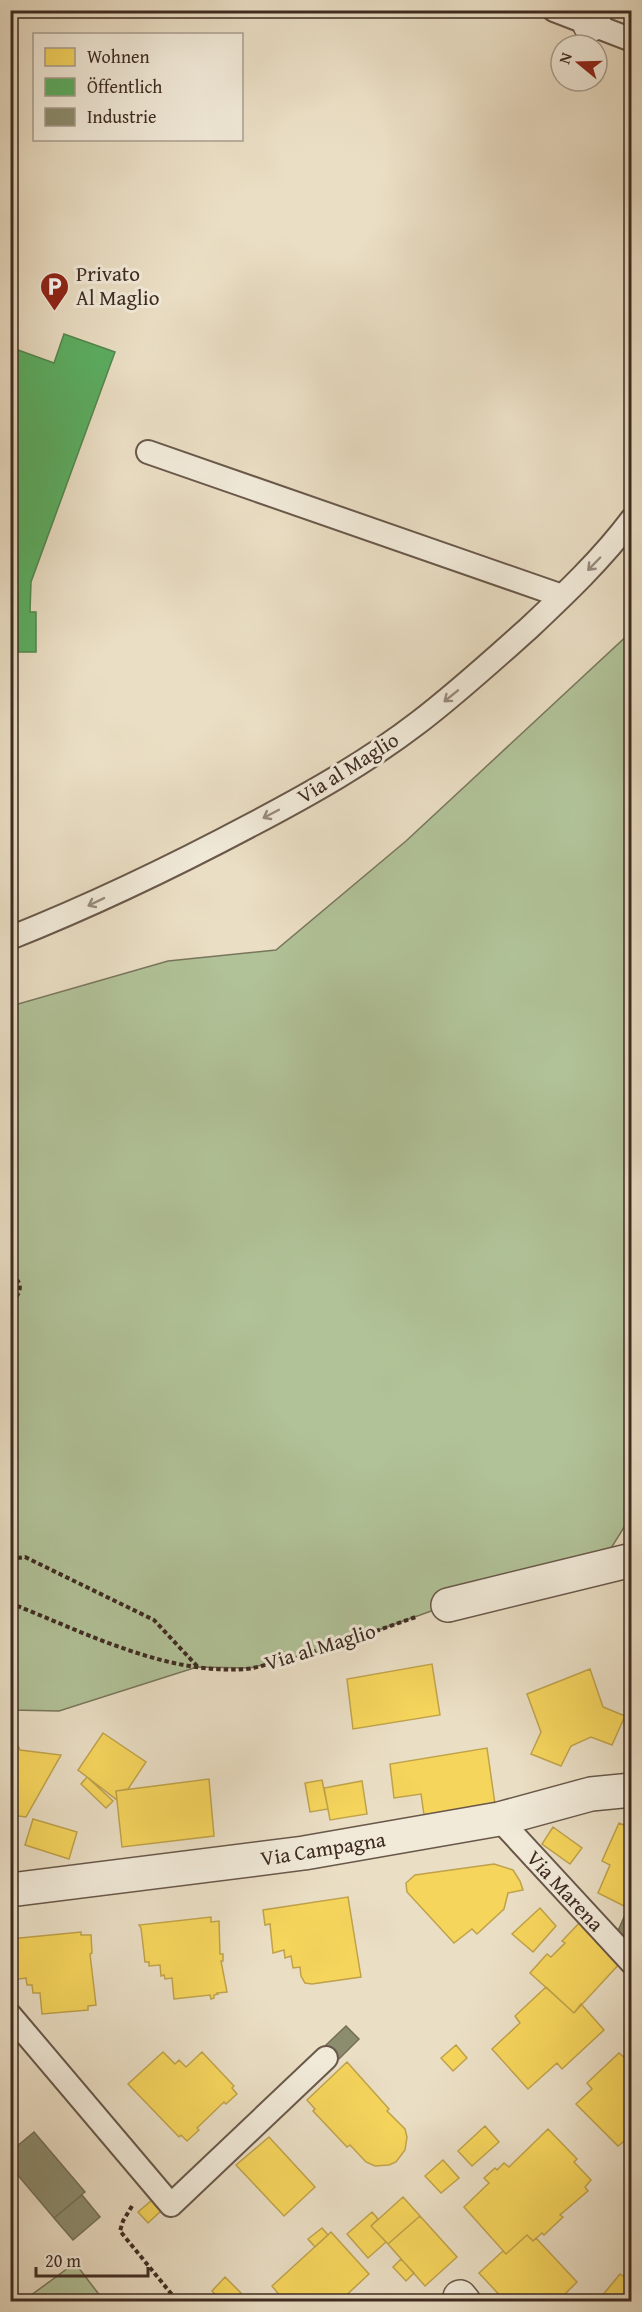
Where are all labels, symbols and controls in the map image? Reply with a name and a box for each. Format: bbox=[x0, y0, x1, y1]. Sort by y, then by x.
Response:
legend bbox=[33, 33, 243, 141]
north arrow bbox=[549, 33, 609, 93]
text: Wohnen bbox=[87, 43, 150, 70]
text: N bbox=[552, 49, 578, 67]
text: Öffentlich bbox=[87, 73, 162, 100]
text: Industrie bbox=[87, 103, 156, 130]
place label: Privato Al Maglio bbox=[76, 258, 159, 313]
parking icon: Privato Al Maglio bbox=[39, 270, 71, 312]
one-way arrow bbox=[586, 556, 601, 571]
one-way arrow bbox=[444, 689, 459, 703]
street label: Via al Maglio bbox=[291, 724, 405, 811]
one-way arrow bbox=[262, 809, 280, 820]
one-way arrow bbox=[88, 896, 106, 908]
street label: Via al Maglio bbox=[260, 1615, 379, 1678]
street label: Via Campagna bbox=[258, 1823, 388, 1874]
street label: Via Marena bbox=[520, 1843, 611, 1938]
scale bar bbox=[36, 2240, 148, 2278]
text: 20 m bbox=[45, 2247, 81, 2274]

